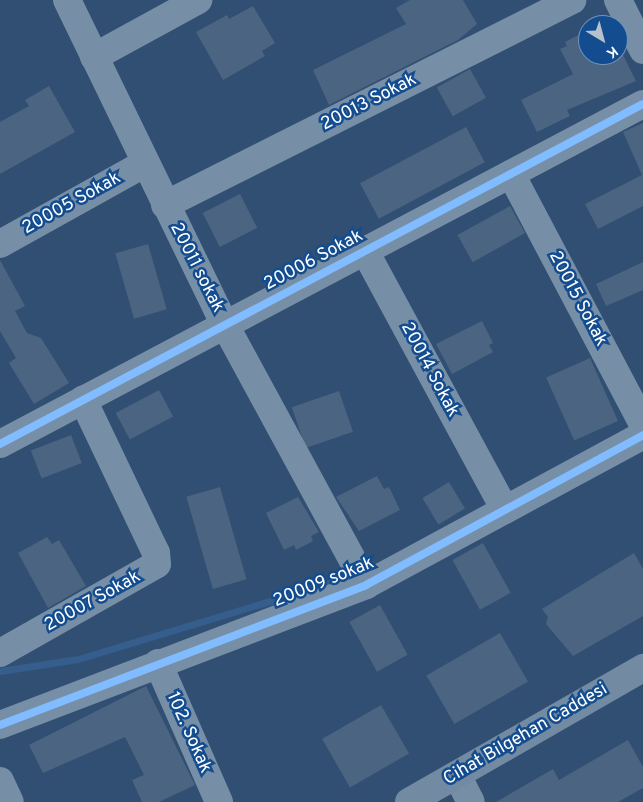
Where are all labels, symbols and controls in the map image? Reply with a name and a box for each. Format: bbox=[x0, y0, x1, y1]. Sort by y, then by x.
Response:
north arrow bbox=[578, 15, 628, 65]
text: K bbox=[603, 42, 621, 61]
street label: 20013 Sokak bbox=[318, 70, 420, 136]
street label: 20005 Sokak bbox=[19, 168, 125, 240]
street label: 20011 sokak bbox=[164, 219, 228, 317]
street label: 20006 Sokak bbox=[261, 226, 367, 296]
street label: 20015 Sokak bbox=[543, 248, 611, 350]
street label: 20014 Sokak bbox=[395, 319, 463, 421]
street label: 20009 sokak bbox=[270, 553, 378, 613]
street label: 20007 Sokak bbox=[41, 567, 145, 637]
street label: Cihat Bilgehan Caddesi bbox=[440, 679, 612, 791]
street label: 102. Sokak bbox=[161, 689, 215, 777]

